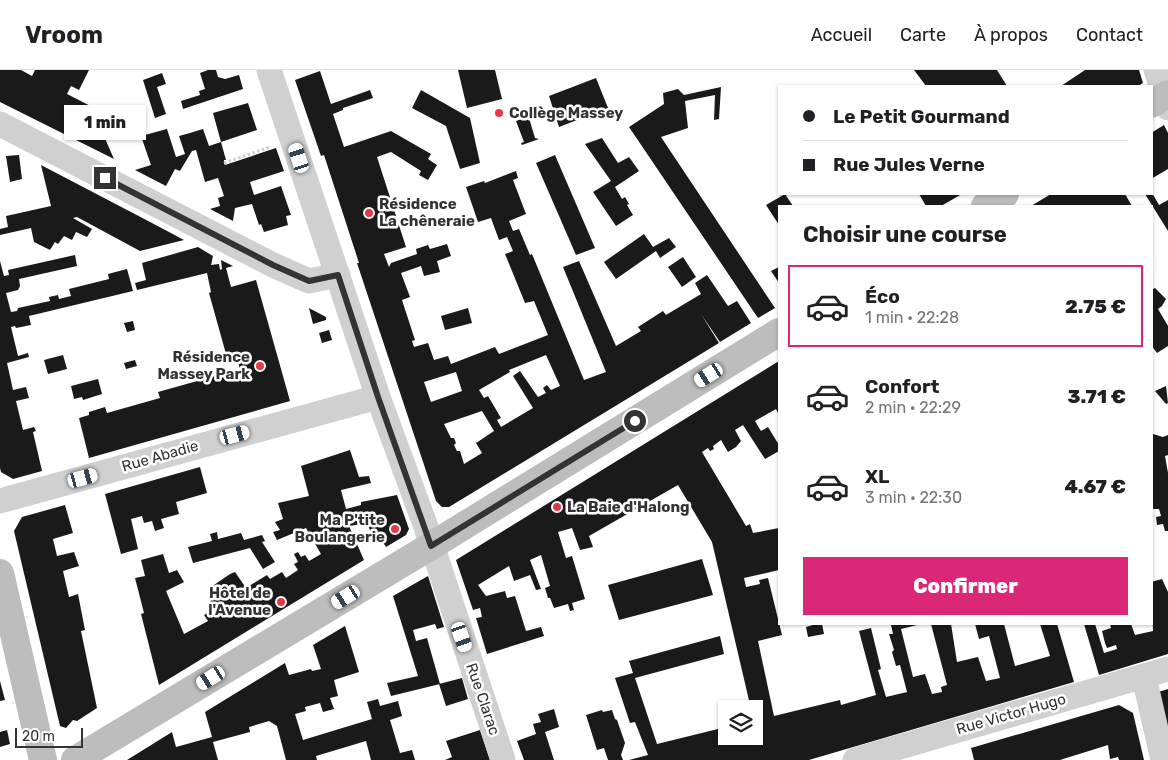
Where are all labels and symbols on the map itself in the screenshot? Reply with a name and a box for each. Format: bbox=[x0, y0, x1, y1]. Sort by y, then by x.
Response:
place label: Collège Massey bbox=[509, 104, 623, 122]
callout: 1 min bbox=[64, 106, 146, 140]
marker: Collège Massey bbox=[493, 107, 505, 119]
car bbox=[287, 141, 310, 175]
route end bbox=[94, 167, 116, 189]
place label: Résidence La chêneraie bbox=[379, 195, 475, 230]
marker: Résidence La chêneraie bbox=[363, 207, 375, 219]
place label: Résidence Massey Park bbox=[157, 348, 250, 383]
marker: Résidence Massey Park bbox=[254, 360, 266, 372]
car bbox=[692, 361, 725, 389]
route start bbox=[624, 410, 646, 432]
car bbox=[218, 424, 251, 446]
street label: Rue Abadie bbox=[120, 436, 200, 476]
car bbox=[66, 467, 99, 489]
place label: La Baie d'Halong bbox=[567, 498, 690, 516]
marker: La Baie d'Halong bbox=[551, 501, 563, 513]
place label: Ma P'tite Boulangerie bbox=[294, 511, 385, 546]
marker: Ma P'tite Boulangerie bbox=[389, 523, 401, 535]
car bbox=[329, 583, 362, 611]
place label: Hôtel de l'Avenue bbox=[208, 584, 271, 619]
marker: Hôtel de l'Avenue bbox=[275, 596, 287, 608]
car bbox=[450, 620, 473, 654]
street label: Rue Clarac bbox=[462, 661, 504, 737]
car bbox=[194, 664, 227, 692]
street label: Rue Victor Hugo bbox=[954, 690, 1068, 738]
scale bar bbox=[15, 725, 82, 748]

